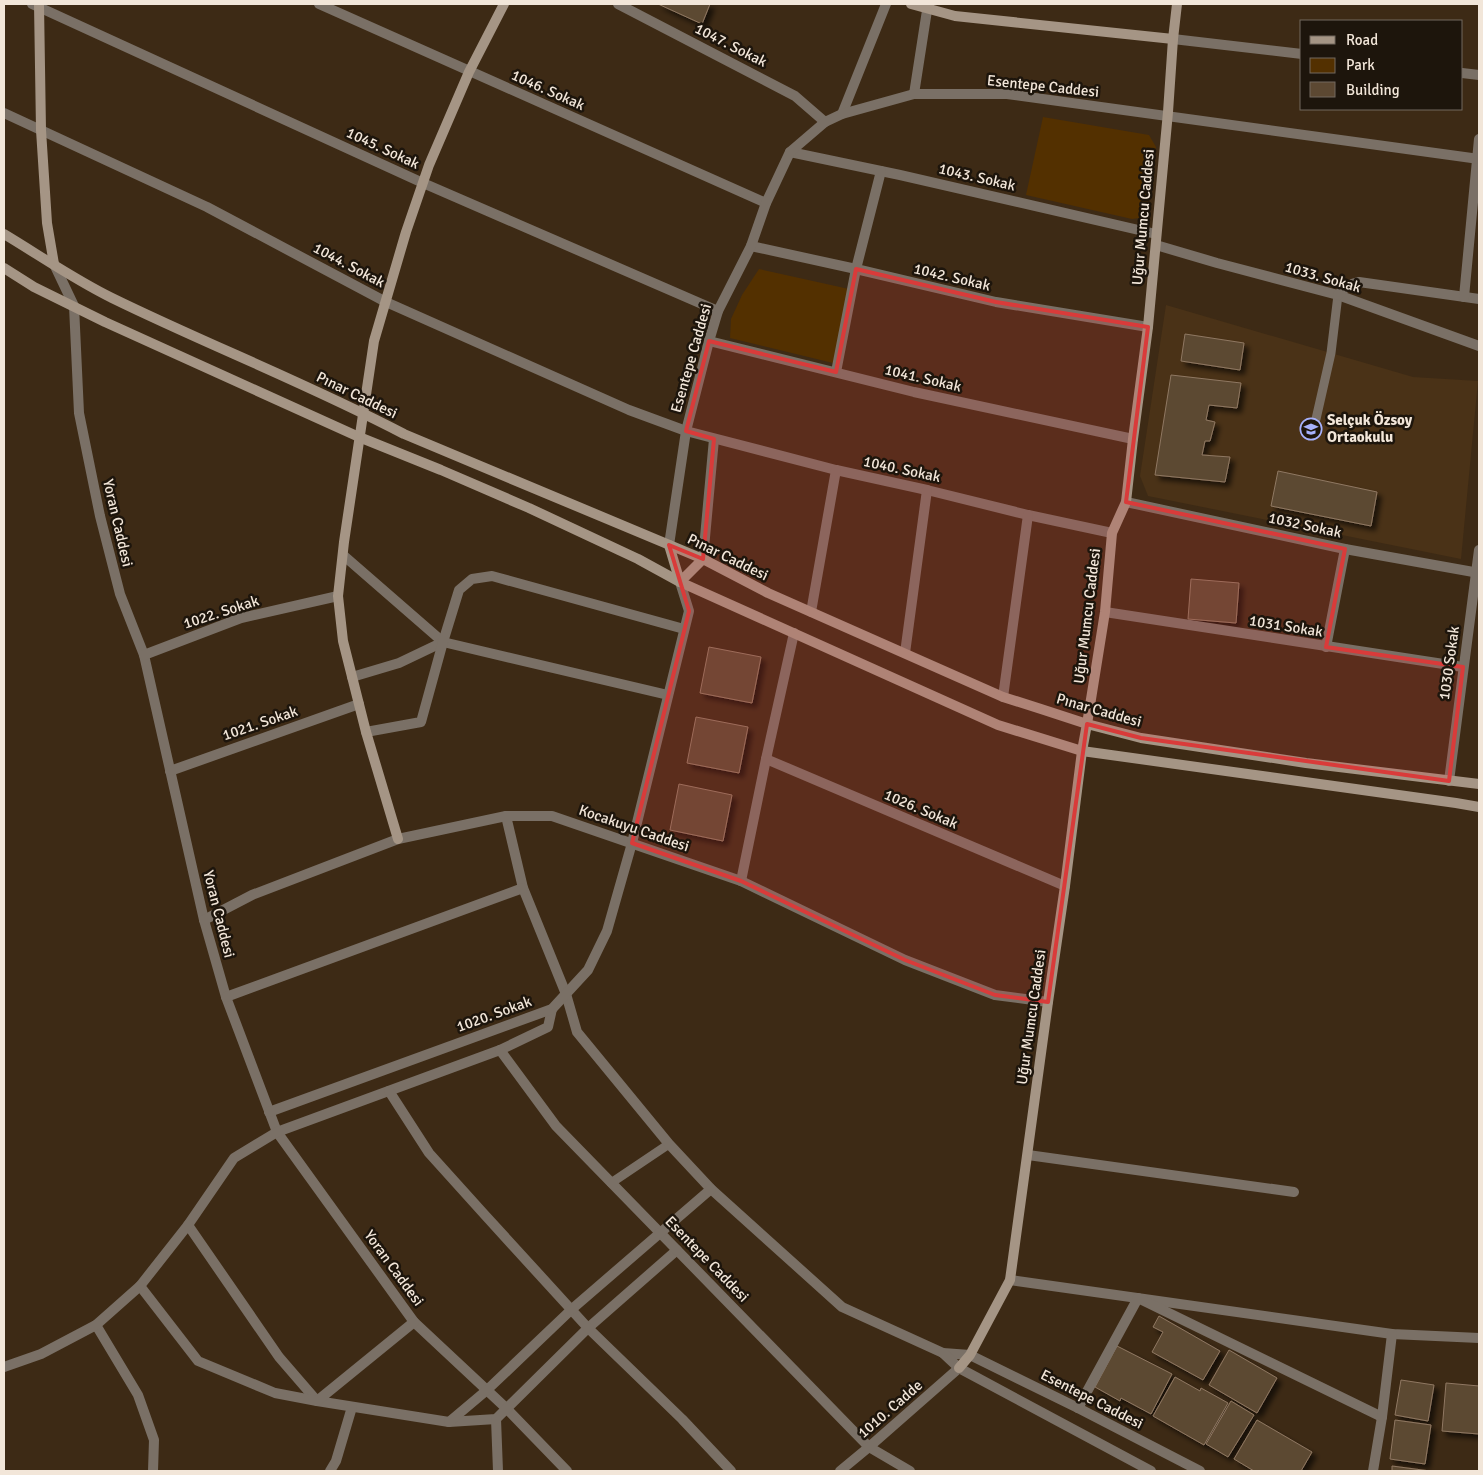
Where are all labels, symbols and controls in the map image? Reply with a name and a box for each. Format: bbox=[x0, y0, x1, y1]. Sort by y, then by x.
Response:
street label: 1047. Sokak bbox=[692, 19, 770, 71]
legend bbox=[1300, 20, 1463, 110]
text: Road bbox=[1346, 31, 1378, 49]
text: Park bbox=[1346, 56, 1375, 74]
street label: 1046. Sokak bbox=[509, 66, 588, 114]
street label: Esentepe Caddesi bbox=[986, 71, 1100, 101]
text: Building bbox=[1346, 81, 1400, 99]
street label: 1045. Sokak bbox=[344, 123, 423, 173]
street label: Uğur Mumcu Caddesi bbox=[1128, 148, 1158, 286]
street label: 1043. Sokak bbox=[937, 159, 1018, 195]
street label: 1044. Sokak bbox=[310, 239, 388, 292]
street label: 1033. Sokak bbox=[1283, 258, 1364, 297]
street label: 1042. Sokak bbox=[912, 259, 993, 295]
street label: Esentepe Caddesi bbox=[667, 301, 715, 415]
street label: 1041. Sokak bbox=[883, 360, 964, 396]
street label: Pınar Caddesi bbox=[314, 368, 400, 422]
place label: Selçuk Özsoy Ortaokulu bbox=[1327, 411, 1413, 446]
school or university icon: Selçuk Özsoy Ortaokulu bbox=[1299, 417, 1323, 441]
street label: 1040. Sokak bbox=[862, 452, 943, 486]
street label: Yoran Caddesi bbox=[99, 477, 137, 569]
street label: 1032 Sokak bbox=[1267, 508, 1344, 542]
street label: Pınar Caddesi bbox=[685, 530, 771, 584]
street label: Uğur Mumcu Caddesi bbox=[1070, 547, 1104, 685]
street label: 1022. Sokak bbox=[181, 591, 262, 633]
street label: 1031 Sokak bbox=[1248, 611, 1325, 641]
street label: 1030 Sokak bbox=[1435, 624, 1463, 701]
street label: Pınar Caddesi bbox=[1054, 689, 1144, 731]
street label: 1021. Sokak bbox=[220, 702, 300, 744]
street label: 1026. Sokak bbox=[881, 785, 961, 833]
street label: Kocakuyu Caddesi bbox=[576, 801, 692, 855]
street label: Yoran Caddesi bbox=[199, 868, 239, 960]
street label: Uğur Mumcu Caddesi bbox=[1013, 948, 1049, 1086]
street label: 1020. Sokak bbox=[454, 992, 534, 1036]
street label: Esentepe Caddesi bbox=[661, 1212, 753, 1306]
street label: Yoran Caddesi bbox=[360, 1226, 428, 1310]
street label: Esentepe Caddesi bbox=[1038, 1365, 1146, 1433]
street label: 1010. Cadde bbox=[854, 1376, 926, 1442]

